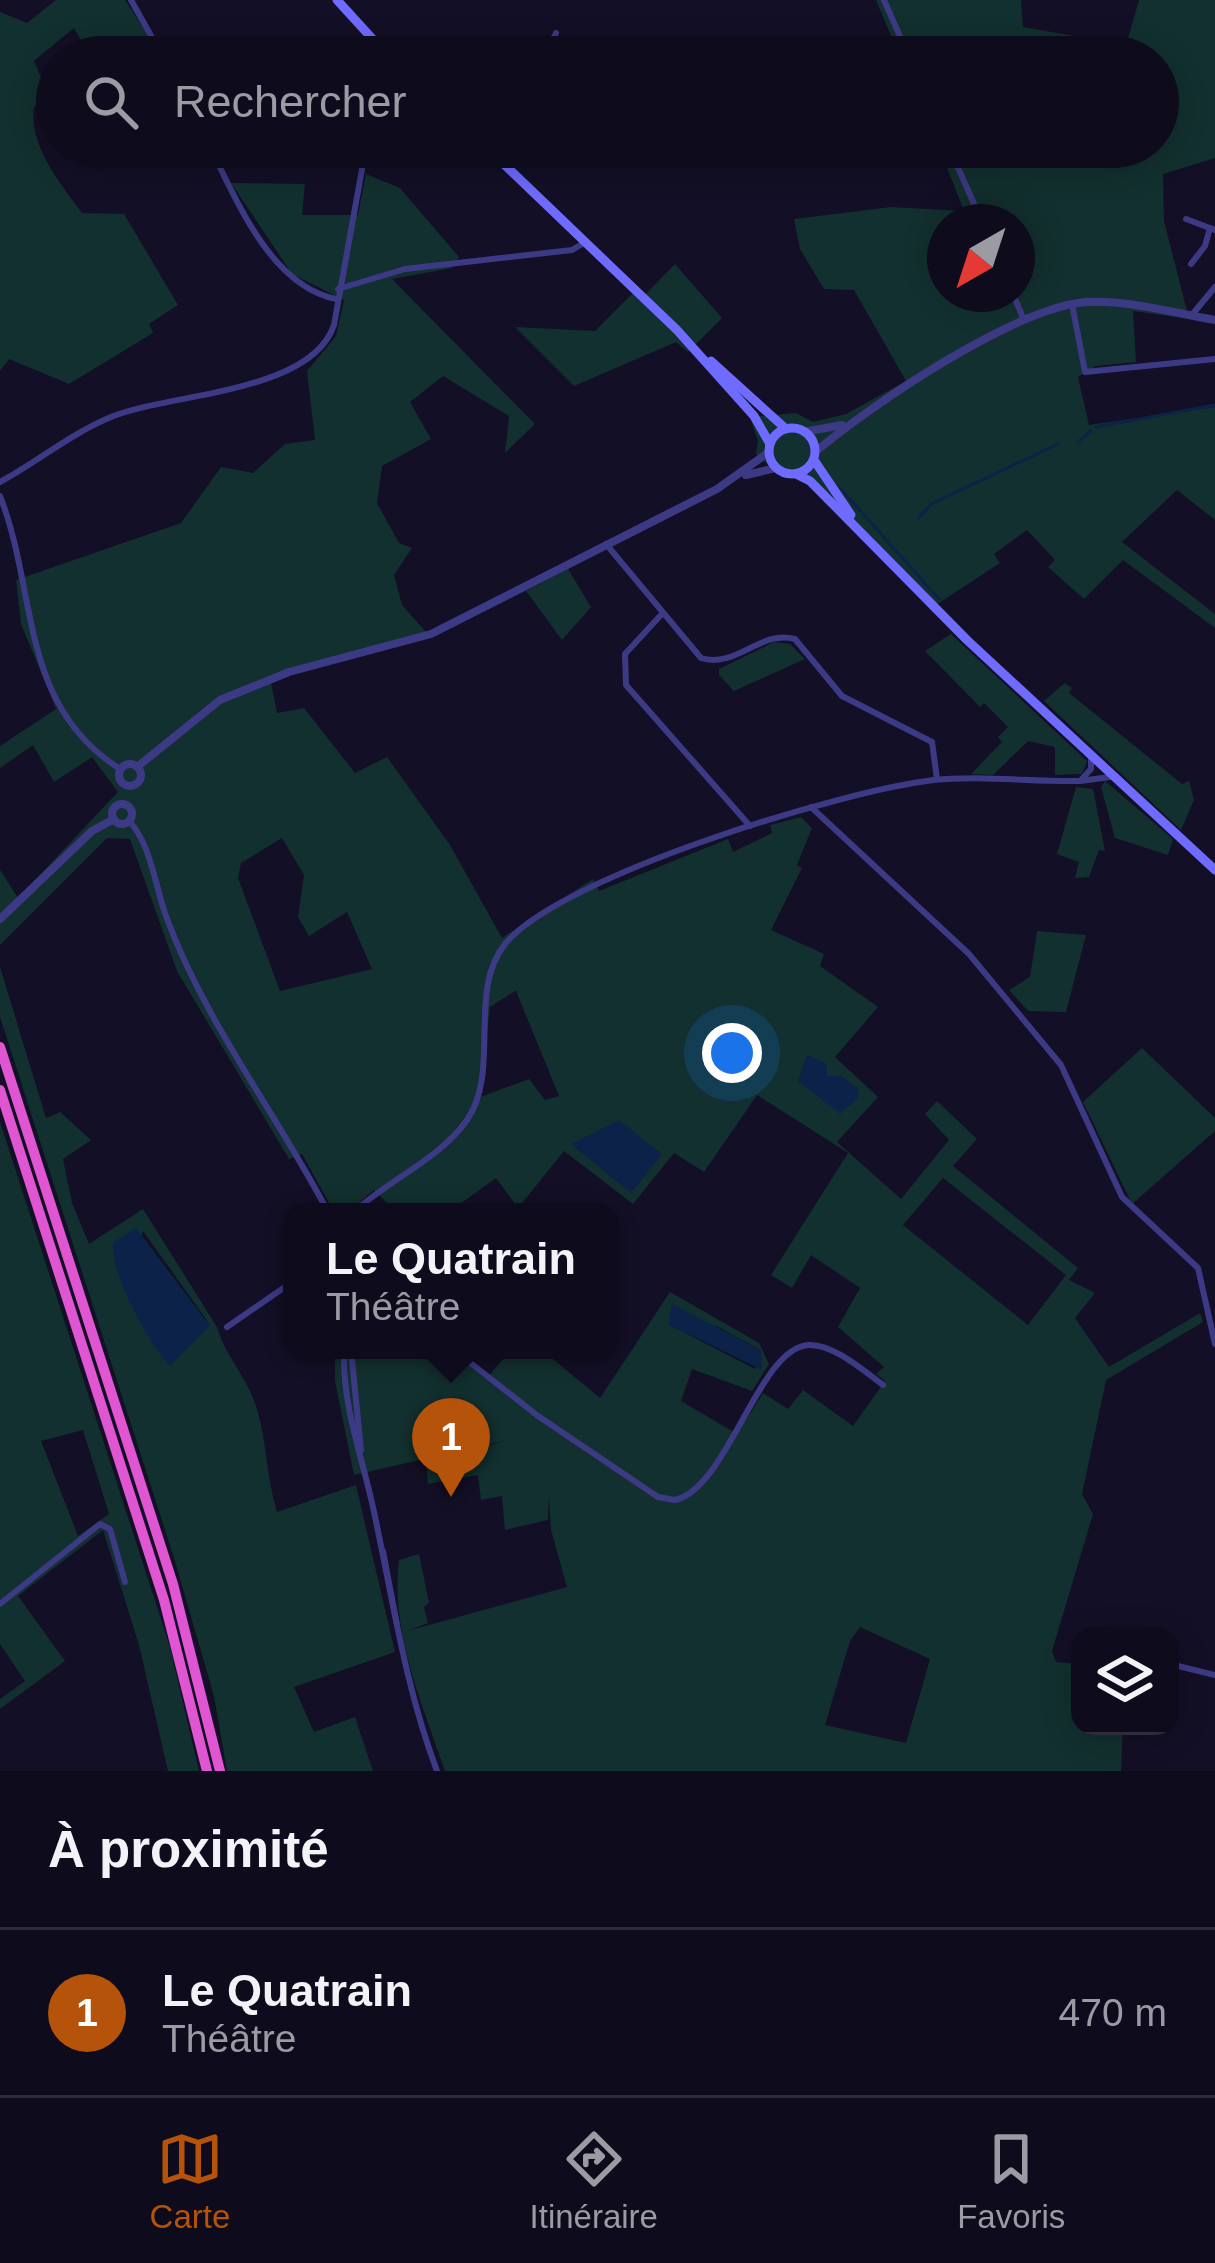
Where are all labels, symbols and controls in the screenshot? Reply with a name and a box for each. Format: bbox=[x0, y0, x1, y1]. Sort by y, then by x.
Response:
search box bbox=[36, 36, 1179, 168]
icon: search bbox=[78, 69, 144, 135]
text: Rechercher bbox=[174, 76, 407, 127]
north arrow bbox=[927, 204, 1035, 312]
your location bbox=[702, 1023, 762, 1083]
popup bbox=[283, 1203, 619, 1359]
text: Le Quatrain bbox=[326, 1233, 576, 1284]
text: Théâtre bbox=[326, 1285, 460, 1328]
pin: 1 bbox=[412, 1398, 490, 1497]
map controls bbox=[1071, 1627, 1179, 1735]
button: layers bbox=[1071, 1627, 1179, 1735]
text: À proximité bbox=[48, 1821, 329, 1878]
text: Le Quatrain bbox=[162, 1965, 412, 2016]
text: 1 bbox=[76, 1991, 98, 2034]
text: 470 m bbox=[1059, 1991, 1167, 2034]
text: Théâtre bbox=[162, 2017, 296, 2060]
tab: Carte bbox=[150, 2126, 230, 2236]
tab: Itinéraire bbox=[530, 2126, 658, 2236]
tab: Favoris bbox=[957, 2126, 1065, 2236]

